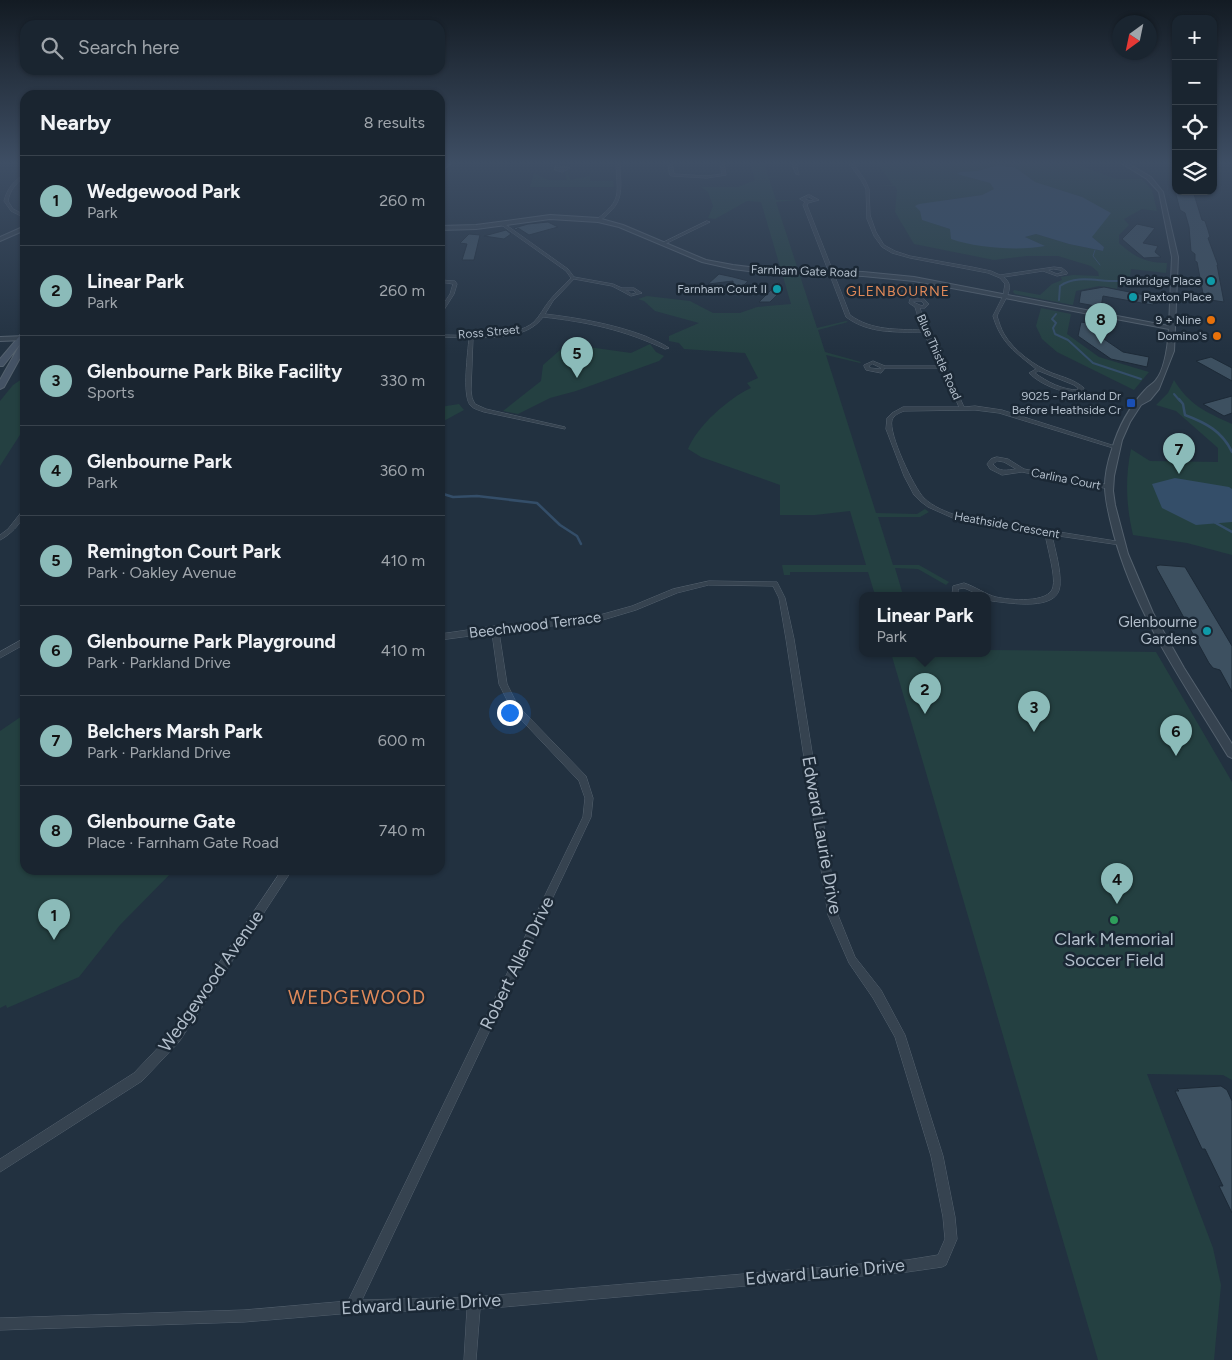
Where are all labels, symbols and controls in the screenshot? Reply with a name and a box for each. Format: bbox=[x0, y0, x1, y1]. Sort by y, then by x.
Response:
north arrow bbox=[1112, 15, 1157, 60]
map controls bbox=[1172, 15, 1217, 195]
button: + bbox=[1172, 15, 1217, 60]
search box bbox=[20, 20, 445, 75]
icon: search bbox=[38, 34, 66, 62]
text: Search here bbox=[78, 36, 180, 59]
button: − bbox=[1172, 60, 1217, 105]
button: locate bbox=[1172, 105, 1217, 150]
text: Nearby bbox=[40, 110, 111, 135]
text: 8 results bbox=[364, 113, 425, 132]
button: layers bbox=[1172, 150, 1217, 195]
text: Wedgewood Park bbox=[87, 180, 241, 203]
text: 1 bbox=[53, 191, 59, 210]
text: 260 m bbox=[379, 191, 425, 210]
text: Park bbox=[87, 203, 117, 222]
street label: Farnham Gate Road bbox=[751, 262, 857, 280]
text: Linear Park bbox=[87, 270, 184, 293]
place label: Parkridge Place bbox=[1119, 274, 1201, 288]
marker: Parkridge Place bbox=[1205, 275, 1217, 287]
text: 2 bbox=[51, 281, 61, 300]
text: 260 m bbox=[379, 281, 425, 300]
place label: Farnham Court II bbox=[677, 282, 767, 296]
marker: Farnham Court II bbox=[771, 283, 783, 295]
district label: GLENBOURNE bbox=[846, 283, 950, 300]
place label: Paxton Place bbox=[1143, 290, 1212, 304]
marker: Paxton Place bbox=[1127, 291, 1139, 303]
text: Park bbox=[87, 293, 117, 312]
pin: 8 bbox=[1085, 303, 1117, 344]
street label: Blue Thistle Road bbox=[914, 312, 964, 402]
place label: 9 + Nine bbox=[1155, 313, 1201, 327]
marker: 9 + Nine bbox=[1205, 314, 1217, 326]
street label: Ross Street bbox=[457, 322, 521, 342]
place label: Domino's bbox=[1157, 329, 1207, 343]
marker: Domino's bbox=[1211, 330, 1223, 342]
pin: 5 bbox=[561, 337, 593, 378]
text: Glenbourne Park Bike Facility bbox=[87, 360, 342, 383]
text: 3 bbox=[52, 371, 60, 390]
text: 330 m bbox=[380, 371, 425, 390]
text: Sports bbox=[87, 383, 134, 402]
place label: 9025 - Parkland Dr Before Heathside Cr bbox=[1012, 389, 1121, 417]
marker: 9025 - Parkland Dr Before Heathside Cr bbox=[1125, 397, 1137, 409]
pin: 7 bbox=[1163, 433, 1195, 474]
text: Glenbourne Park bbox=[87, 450, 232, 473]
text: 4 bbox=[51, 461, 61, 480]
text: 360 m bbox=[379, 461, 425, 480]
street label: Carlina Court bbox=[1030, 465, 1103, 493]
text: Park bbox=[87, 473, 117, 492]
street label: Heathside Crescent bbox=[953, 509, 1061, 541]
text: Remington Court Park bbox=[87, 540, 281, 563]
text: 5 bbox=[51, 551, 61, 570]
text: 410 m bbox=[381, 551, 425, 570]
text: Park · Oakley Avenue bbox=[87, 563, 236, 582]
popup bbox=[859, 592, 991, 657]
text: Linear Park bbox=[876, 604, 974, 627]
street label: Beechwood Terrace bbox=[468, 608, 602, 642]
place label: Glenbourne Gardens bbox=[1118, 613, 1197, 648]
marker: Glenbourne Gardens bbox=[1201, 625, 1213, 637]
text: Park bbox=[876, 627, 907, 646]
text: Glenbourne Park Playground bbox=[87, 630, 336, 653]
text: 6 bbox=[51, 641, 61, 660]
text: 410 m bbox=[381, 641, 425, 660]
text: Park · Parkland Drive bbox=[87, 653, 231, 672]
pin: 2 bbox=[909, 673, 941, 714]
pin: 3 bbox=[1018, 691, 1050, 732]
your location bbox=[497, 700, 523, 726]
pin: 6 bbox=[1160, 715, 1192, 756]
text: Belchers Marsh Park bbox=[87, 720, 263, 743]
text: 7 bbox=[52, 731, 60, 750]
text: 600 m bbox=[378, 731, 425, 750]
text: Park · Parkland Drive bbox=[87, 743, 231, 762]
street label: Edward Laurie Drive bbox=[797, 754, 847, 916]
text: Glenbourne Gate bbox=[87, 810, 236, 833]
text: 8 bbox=[51, 821, 61, 840]
text: 740 m bbox=[379, 821, 425, 840]
text: Place · Farnham Gate Road bbox=[87, 833, 279, 852]
pin: 4 bbox=[1101, 863, 1133, 904]
street label: Robert Allen Drive bbox=[475, 893, 559, 1033]
pin: 1 bbox=[38, 899, 70, 940]
street label: Wedgewood Avenue bbox=[154, 906, 268, 1056]
marker: Clark Memorial Soccer Field bbox=[1108, 914, 1120, 926]
place label: Clark Memorial Soccer Field bbox=[1054, 928, 1174, 971]
district label: WEDGEWOOD bbox=[288, 986, 426, 1009]
street label: Edward Laurie Drive bbox=[744, 1254, 906, 1290]
street label: Edward Laurie Drive bbox=[340, 1289, 502, 1319]

